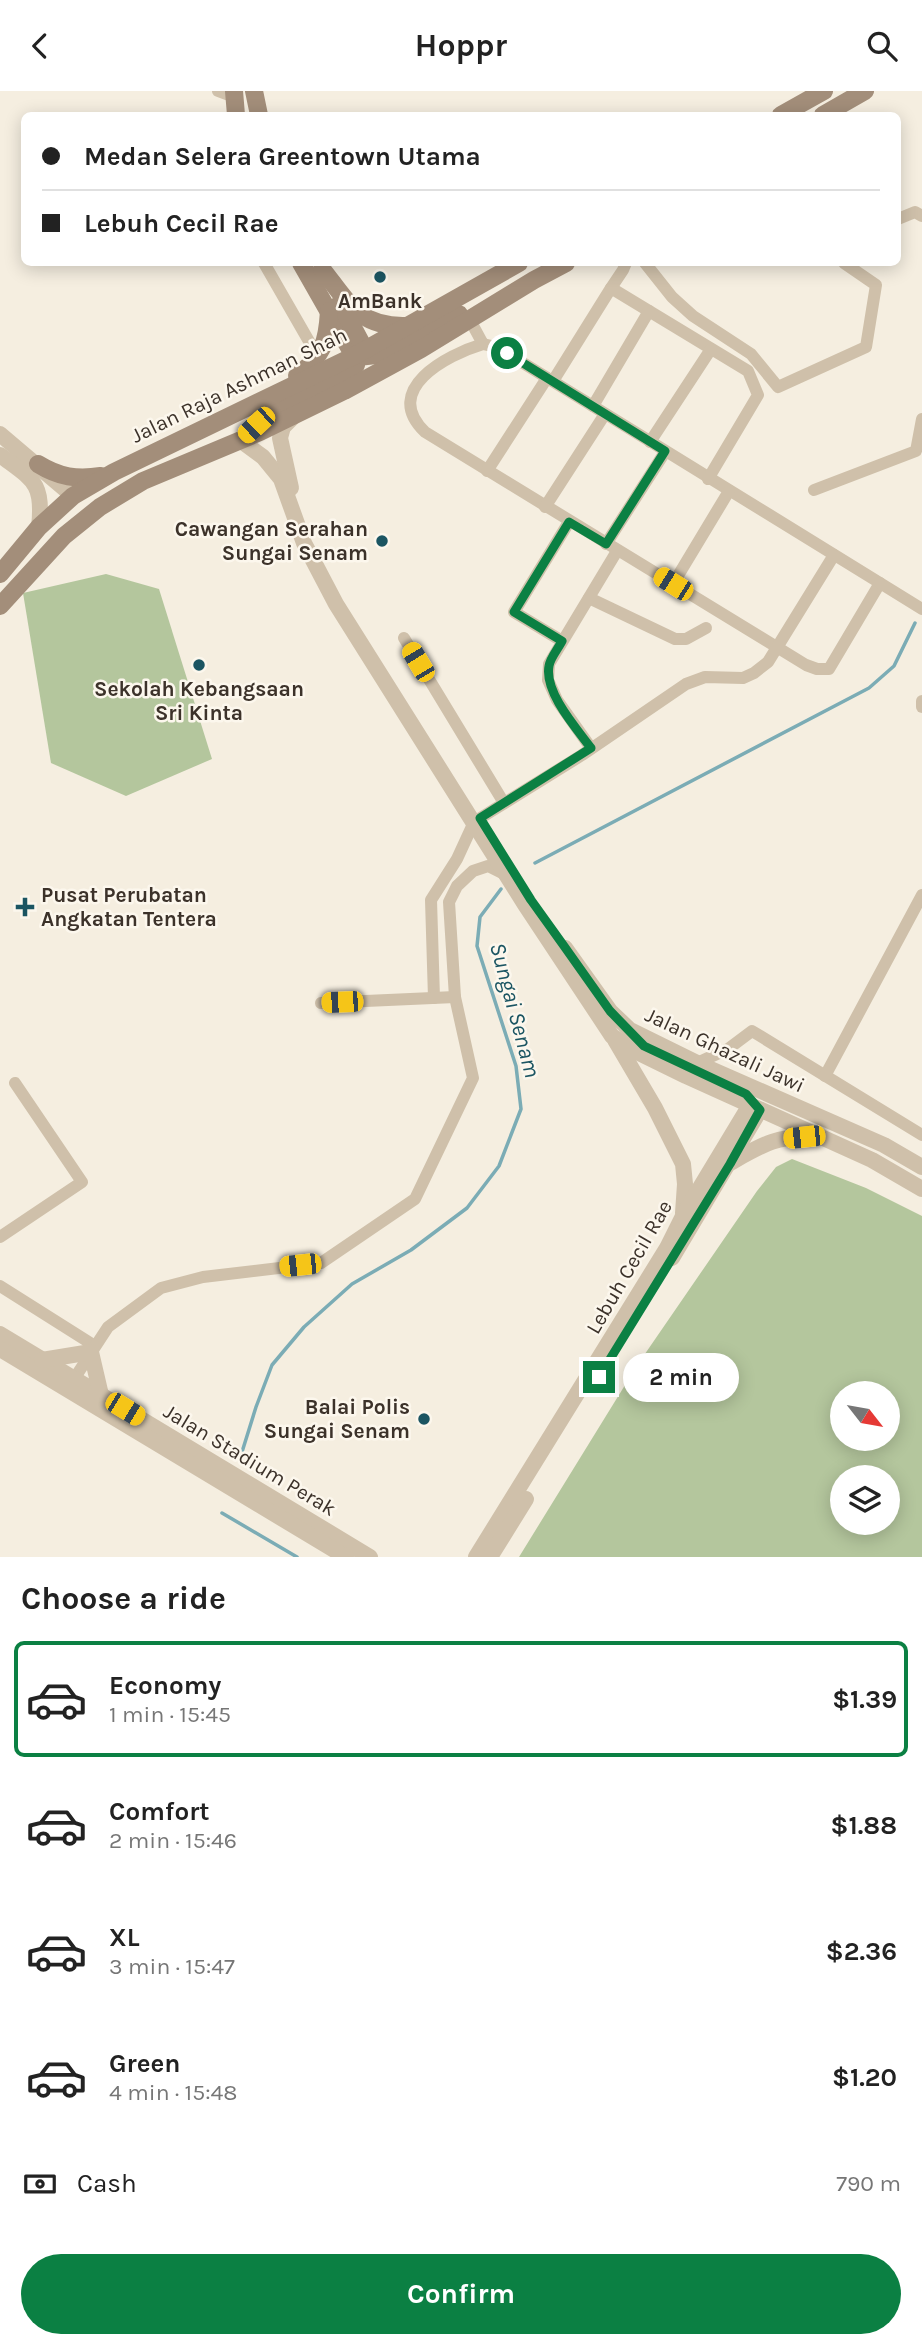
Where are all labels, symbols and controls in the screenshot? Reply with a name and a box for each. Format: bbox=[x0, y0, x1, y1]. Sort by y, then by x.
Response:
icon: back bbox=[21, 27, 59, 65]
text: Hoppr bbox=[415, 27, 507, 64]
icon: search bbox=[863, 27, 901, 65]
text: Medan Selera Greentown Utama bbox=[84, 141, 481, 172]
text: Lebuh Cecil Rae bbox=[84, 208, 278, 239]
marker: AmBank bbox=[372, 269, 388, 285]
place label: AmBank bbox=[338, 289, 423, 313]
street label: Jalan Raja Ashman Shah bbox=[127, 322, 351, 448]
route start bbox=[491, 337, 523, 369]
car bbox=[234, 403, 279, 447]
place label: Cawangan Serahan Sungai Senam bbox=[175, 517, 368, 565]
marker: Cawangan Serahan Sungai Senam bbox=[374, 533, 390, 549]
car bbox=[650, 564, 697, 604]
car bbox=[399, 639, 438, 685]
marker: Sekolah Kebangsaan Sri Kinta bbox=[191, 657, 207, 673]
place label: Sekolah Kebangsaan Sri Kinta bbox=[94, 677, 304, 725]
place label: Pusat Perubatan Angkatan Tentera bbox=[41, 883, 217, 931]
marker: Pusat Perubatan Angkatan Tentera bbox=[15, 897, 35, 917]
water label: Sungai Senam bbox=[484, 940, 546, 1080]
car bbox=[321, 991, 364, 1013]
street label: Jalan Ghazali Jawi bbox=[642, 1003, 808, 1097]
car bbox=[783, 1124, 826, 1150]
street label: Lebuh Cecil Rae bbox=[581, 1196, 677, 1338]
car bbox=[279, 1252, 322, 1278]
callout: 2 min bbox=[624, 1353, 739, 1401]
route end bbox=[583, 1361, 615, 1393]
text: 2 min bbox=[649, 1364, 713, 1391]
north arrow bbox=[830, 1381, 900, 1451]
map controls bbox=[830, 1381, 900, 1535]
car bbox=[102, 1389, 149, 1429]
place label: Balai Polis Sungai Senam bbox=[264, 1395, 410, 1443]
street label: Jalan Stadium Perak bbox=[160, 1399, 341, 1521]
marker: Balai Polis Sungai Senam bbox=[416, 1411, 432, 1427]
button: layers bbox=[830, 1465, 900, 1535]
text: Choose a ride bbox=[21, 1580, 226, 1617]
icon: car bbox=[25, 1668, 88, 1731]
text: Economy bbox=[109, 1670, 221, 1701]
text: $1.39 bbox=[832, 1684, 897, 1715]
text: 1 min · 15:45 bbox=[109, 1701, 231, 1728]
icon: car bbox=[25, 1794, 88, 1857]
text: Comfort bbox=[109, 1796, 210, 1827]
text: $1.88 bbox=[831, 1810, 897, 1841]
text: 2 min · 15:46 bbox=[109, 1827, 237, 1854]
icon: car bbox=[25, 1920, 88, 1983]
text: XL bbox=[109, 1922, 140, 1953]
text: $2.36 bbox=[826, 1936, 897, 1967]
text: 3 min · 15:47 bbox=[109, 1953, 235, 1980]
icon: car bbox=[25, 2046, 88, 2109]
text: Green bbox=[109, 2048, 181, 2079]
text: $1.20 bbox=[832, 2062, 897, 2093]
text: 4 min · 15:48 bbox=[109, 2079, 237, 2106]
icon: cash bbox=[21, 2165, 59, 2203]
text: Cash bbox=[77, 2168, 137, 2199]
text: 790 m bbox=[836, 2170, 901, 2197]
button: Confirm bbox=[21, 2254, 901, 2334]

